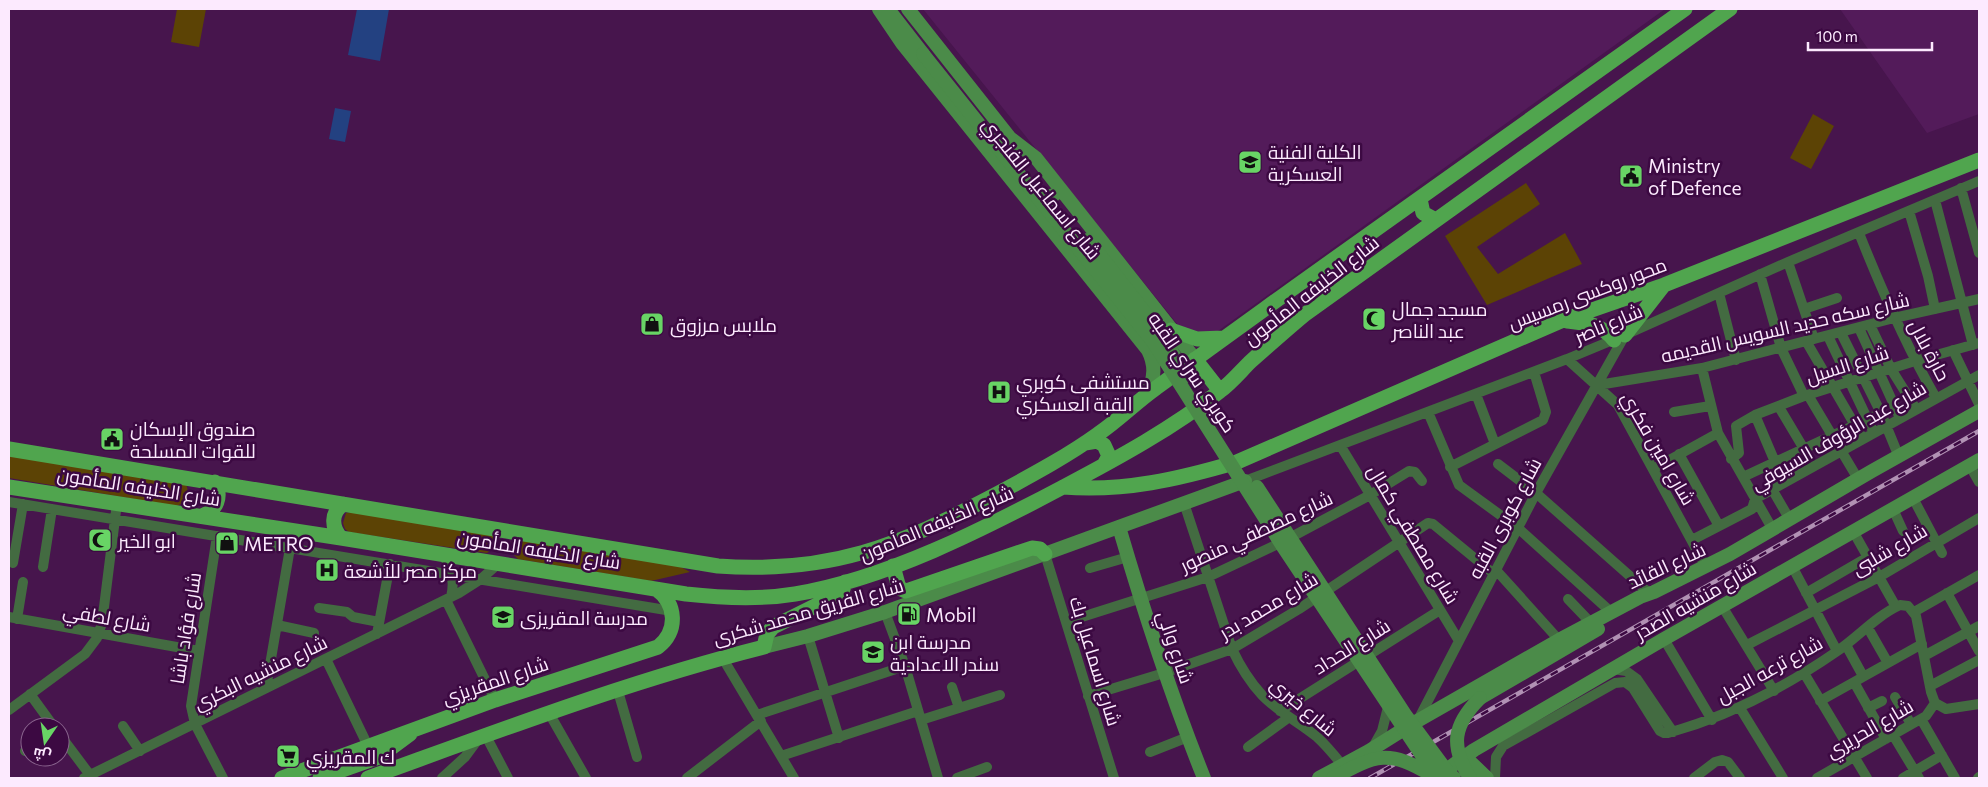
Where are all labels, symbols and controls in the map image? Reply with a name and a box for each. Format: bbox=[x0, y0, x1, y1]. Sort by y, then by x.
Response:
scale bar bbox=[1808, 20, 1932, 52]
text: 100 m bbox=[1816, 27, 1858, 45]
street label: شارع اسماعيل الفنجري bbox=[975, 112, 1106, 266]
place label: الكلية الفنية العسكرية bbox=[1268, 140, 1362, 186]
school or university icon: الكلية الفنية العسكرية bbox=[1237, 149, 1263, 175]
place label: Ministry of Defence bbox=[1648, 154, 1742, 199]
public building icon: Ministry of Defence bbox=[1618, 163, 1644, 189]
street label: شارع الخليفه المأمون bbox=[1239, 230, 1385, 352]
street label: محور روكسى رمسيس bbox=[1504, 252, 1670, 335]
street label: شارع سكه حديد السويس القديمه bbox=[1658, 287, 1912, 370]
place label: مسجد جمال عبد الناصر bbox=[1391, 297, 1487, 343]
street label: شارع ناصر bbox=[1570, 298, 1647, 351]
mosque icon: مسجد جمال عبد الناصر bbox=[1361, 306, 1387, 332]
street label: كوبري سراي القبه bbox=[1141, 307, 1242, 439]
shop icon: ملابس مرزوق bbox=[639, 311, 665, 337]
place label: ملابس مرزوق bbox=[670, 313, 777, 338]
street label: حارة بلال bbox=[1903, 315, 1956, 385]
street label: شارع السيل bbox=[1803, 340, 1892, 391]
place label: مستشفى كوبري القبة العسكري bbox=[1016, 370, 1150, 419]
street label: شارع عبد الرؤوف السيوفي bbox=[1746, 375, 1932, 498]
hospital icon: مستشفى كوبري القبة العسكري bbox=[986, 379, 1012, 405]
street label: شارع امين فكري bbox=[1614, 387, 1701, 511]
place label: صندوق الإسكان للقوات المسلحة bbox=[130, 417, 256, 463]
public building icon: صندوق الإسكان للقوات المسلحة bbox=[99, 426, 125, 452]
street label: شارع كوبرى القبه bbox=[1462, 454, 1548, 584]
street label: شارع مصطفي كمال bbox=[1360, 460, 1465, 610]
street label: شارع الخليفه المأمون bbox=[55, 462, 222, 513]
street label: شارع الخليفه المأمون bbox=[856, 480, 1018, 569]
street label: شارع مصطفي منصور bbox=[1175, 486, 1338, 580]
street label: شارع شلبى bbox=[1847, 518, 1932, 582]
street label: شارع الخليفه المأمون bbox=[455, 525, 622, 576]
mosque icon: ابو الخير bbox=[87, 527, 113, 553]
place label: ابو الخير bbox=[117, 529, 176, 553]
shop icon: METRO bbox=[214, 530, 240, 556]
place label: METRO bbox=[244, 532, 314, 555]
street label: شارع القائد bbox=[1623, 537, 1710, 596]
street label: شارع منشيه الصدر bbox=[1629, 556, 1761, 647]
hospital icon: مركز مصر للأشعة bbox=[314, 557, 340, 583]
place label: مركز مصر للأشعة bbox=[344, 559, 477, 583]
street label: شارع محمد بدر bbox=[1214, 567, 1323, 647]
street label: شارع فؤاد باشا bbox=[165, 570, 208, 686]
street label: شارع الفريق محمد شكرى bbox=[710, 573, 907, 652]
street label: شارع اسماعيل بك bbox=[1063, 594, 1127, 729]
street label: شارع لطفي bbox=[61, 598, 153, 640]
fuel station icon: Mobil bbox=[896, 601, 922, 627]
place label: Mobil bbox=[926, 603, 976, 626]
school or university icon: مدرسة المقريزى bbox=[490, 604, 516, 630]
place label: مدرسة المقريزى bbox=[520, 606, 648, 630]
street label: شارع والي bbox=[1149, 608, 1199, 688]
street label: شارع الحداد bbox=[1308, 613, 1395, 681]
street label: شارع منشيه البكري bbox=[189, 630, 332, 718]
place label: مدرسة ابن سندر الاعدادية bbox=[890, 630, 999, 676]
street label: شارع ترعه الجبل bbox=[1712, 630, 1828, 710]
school or university icon: مدرسة ابن سندر الاعدادية bbox=[860, 639, 886, 665]
street label: شارع المقريزي bbox=[439, 651, 552, 713]
street label: شارع خيري bbox=[1264, 672, 1342, 743]
street label: شارع الحريري bbox=[1821, 694, 1919, 766]
north arrow bbox=[20, 717, 70, 767]
supermarket icon: ك المقريزي bbox=[275, 743, 301, 769]
text: ش bbox=[31, 744, 53, 765]
place label: ك المقريزي bbox=[306, 745, 395, 772]

